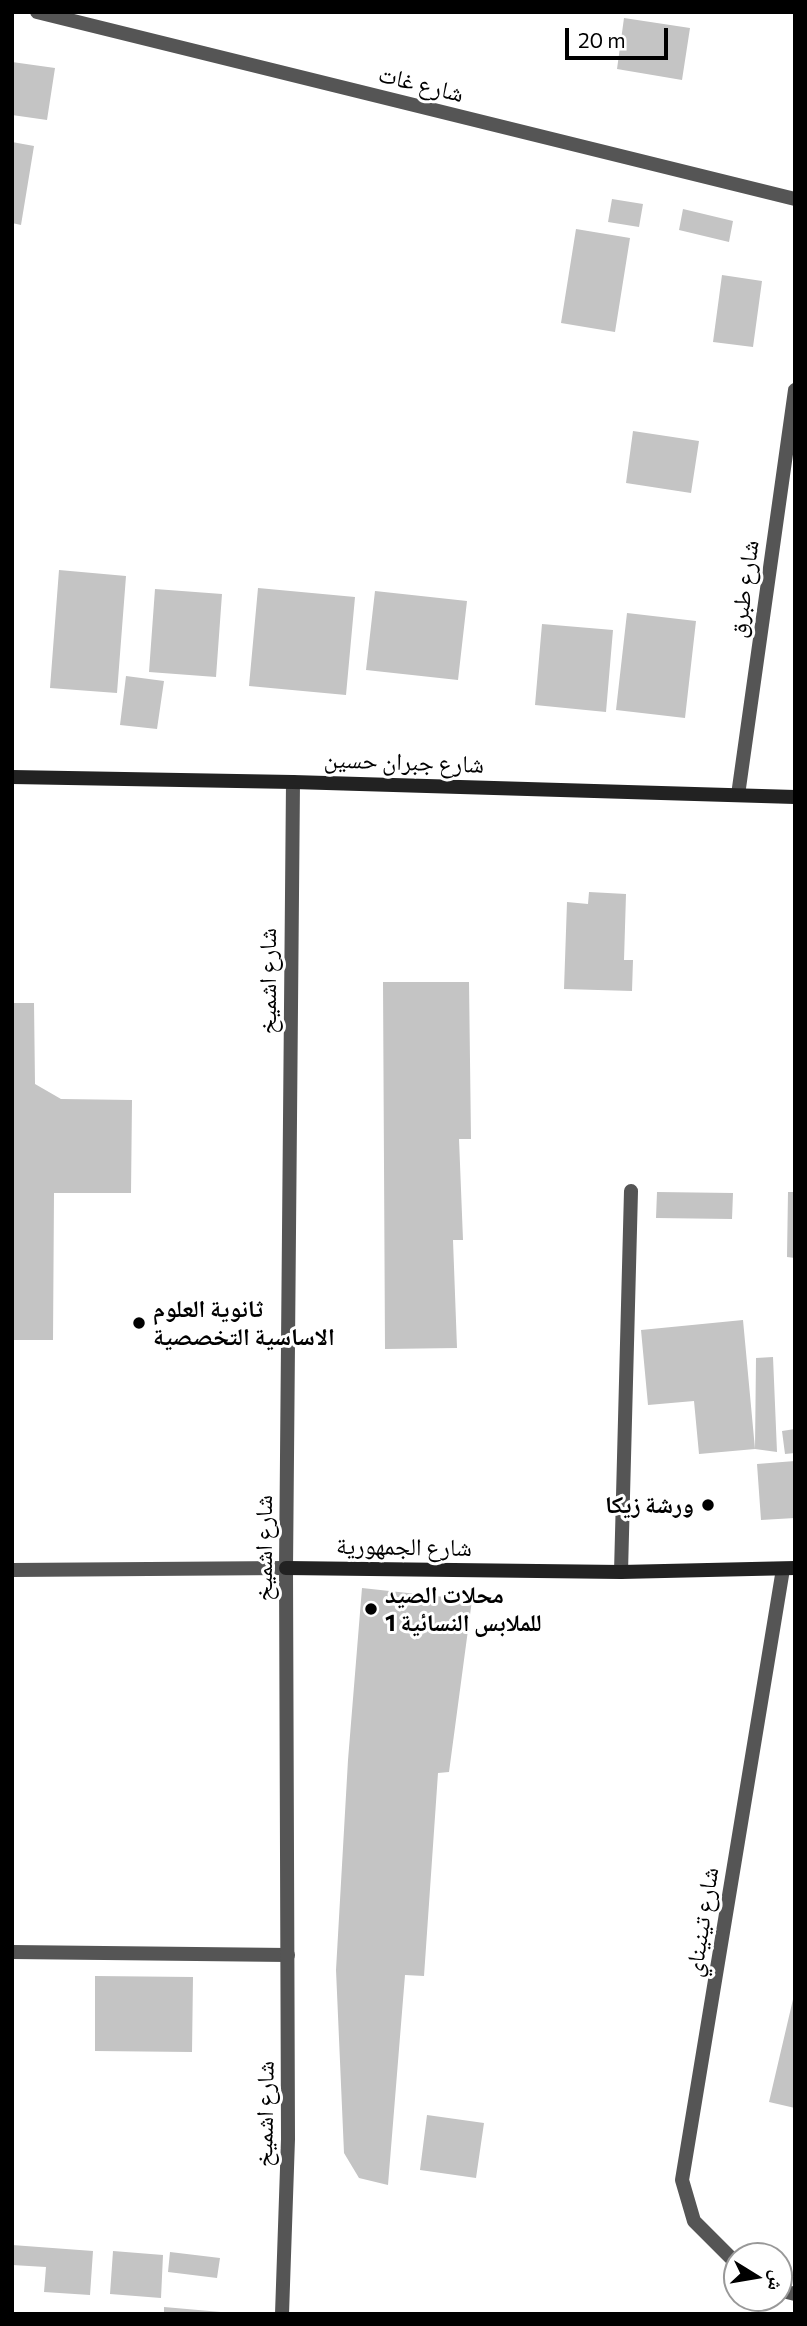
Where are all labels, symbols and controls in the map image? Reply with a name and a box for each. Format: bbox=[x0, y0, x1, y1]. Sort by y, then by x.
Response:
scale bar bbox=[569, 14, 672, 58]
text: 20 m bbox=[578, 27, 626, 52]
street label: شارع غات bbox=[375, 60, 467, 108]
street label: شارع طبرق bbox=[723, 538, 765, 640]
street label: شارع جبران حسين bbox=[323, 745, 485, 779]
street label: شارع اشميخ bbox=[254, 928, 282, 1034]
place label: ثانوية العلوم الاساسية التخصصية bbox=[153, 1295, 335, 1351]
marker: ثانوية العلوم الاساسية التخصصية bbox=[131, 1315, 147, 1331]
place label: ورشة زيكا bbox=[605, 1491, 694, 1519]
street label: شارع اشميخ bbox=[250, 1495, 278, 1601]
marker: ورشة زيكا bbox=[700, 1497, 716, 1513]
street label: شارع الجمهورية bbox=[336, 1531, 472, 1563]
place label: محلات الصيد للملابس النسائية 1 bbox=[385, 1581, 542, 1637]
marker: محلات الصيد للملابس النسائية 1 bbox=[363, 1601, 379, 1617]
street label: شارع تينيناي bbox=[679, 1865, 725, 1979]
street label: شارع اشميخ bbox=[250, 2061, 280, 2167]
north arrow bbox=[723, 2242, 793, 2312]
text: ش bbox=[764, 2269, 790, 2293]

